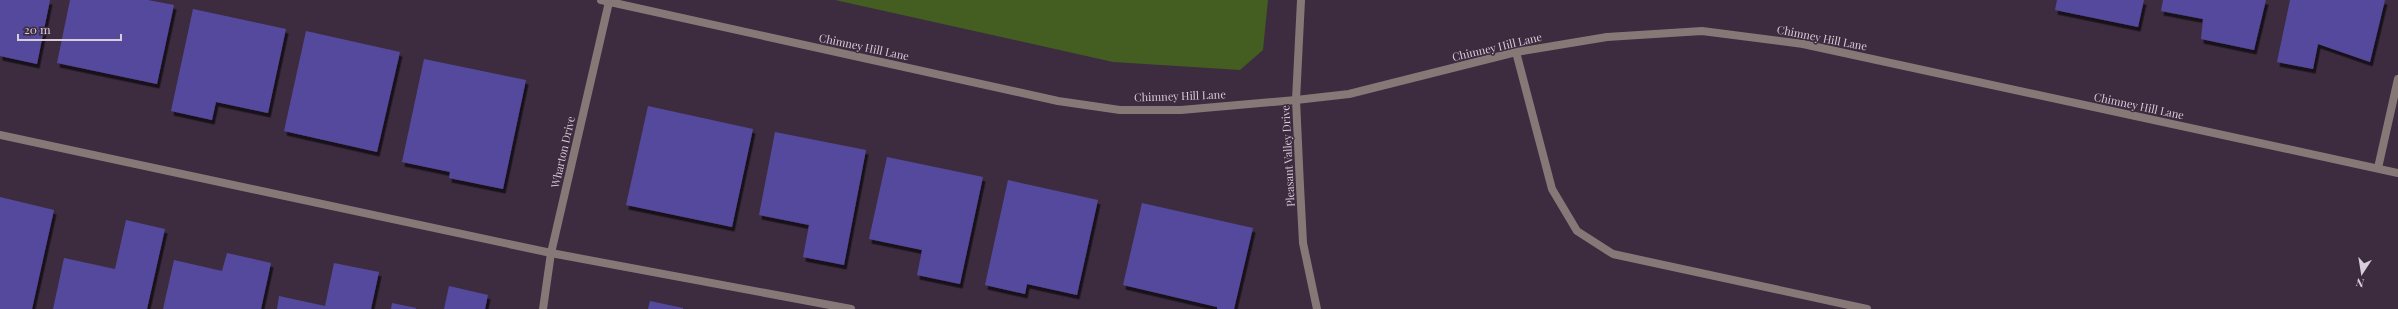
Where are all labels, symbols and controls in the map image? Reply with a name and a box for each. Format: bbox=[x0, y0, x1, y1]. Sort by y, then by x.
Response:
scale bar bbox=[18, 16, 121, 42]
text: 20 m bbox=[24, 21, 51, 37]
street label: Chimney Hill Lane bbox=[1776, 21, 1869, 54]
street label: Chimney Hill Lane bbox=[1451, 29, 1544, 64]
street label: Chimney Hill Lane bbox=[818, 30, 911, 63]
street label: Chimney Hill Lane bbox=[1134, 86, 1226, 105]
street label: Chimney Hill Lane bbox=[2093, 89, 2186, 122]
street label: Pleasant Valley Drive bbox=[1277, 104, 1298, 207]
street label: Wharton Drive bbox=[547, 114, 578, 190]
north arrow bbox=[2342, 253, 2382, 293]
text: N bbox=[2354, 275, 2365, 291]

